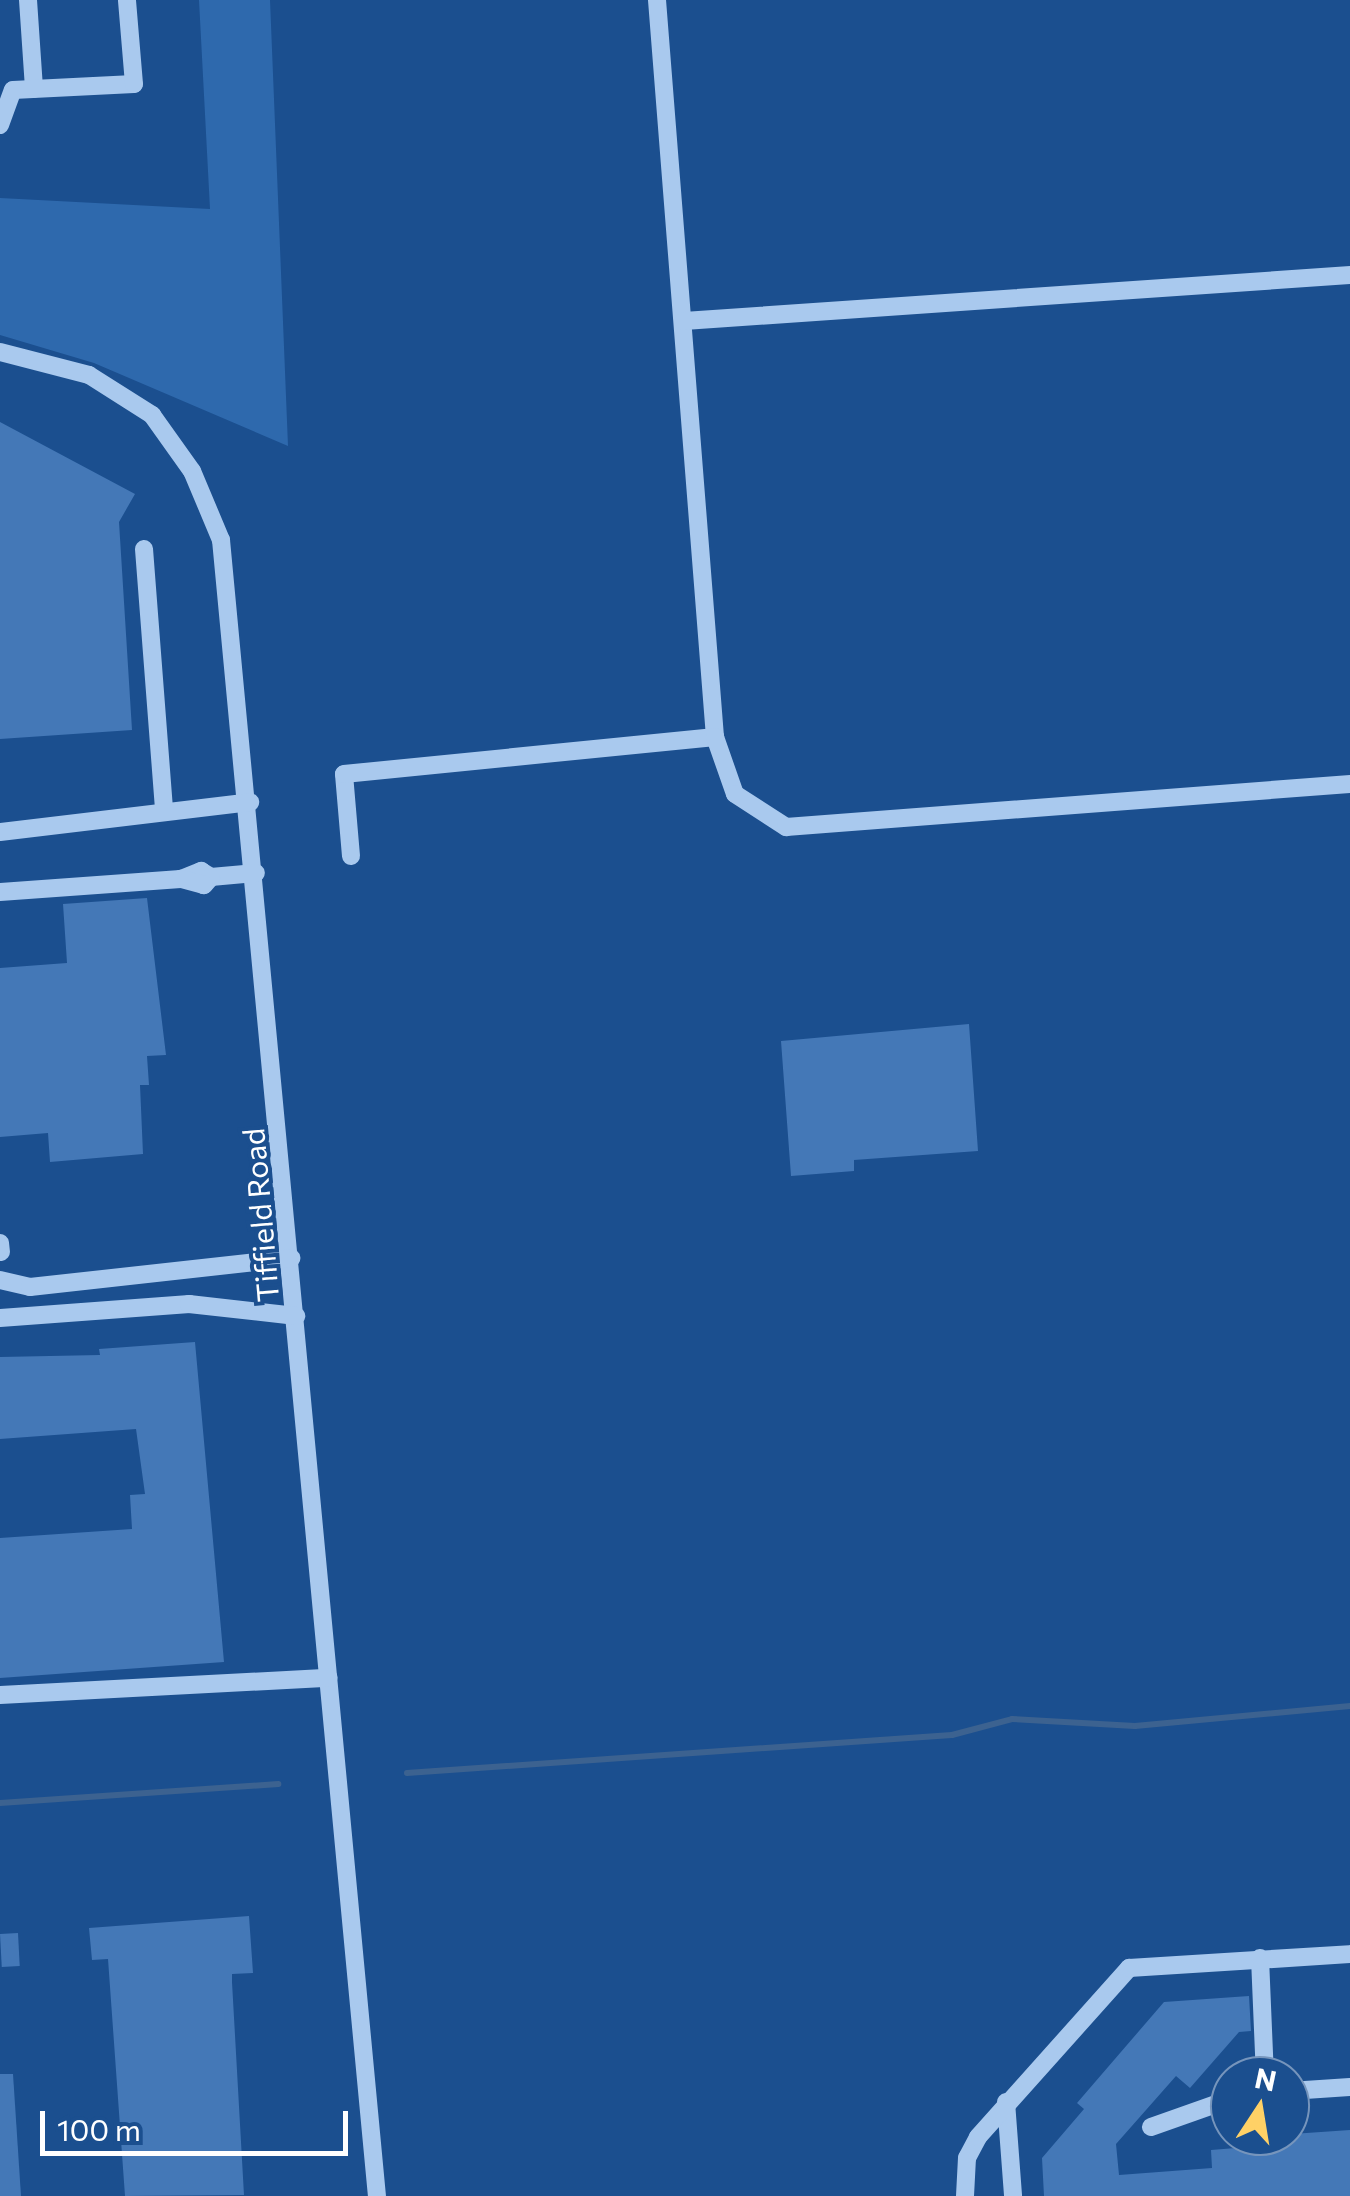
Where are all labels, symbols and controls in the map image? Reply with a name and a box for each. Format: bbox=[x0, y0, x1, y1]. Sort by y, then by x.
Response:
street label: Tiffield Road bbox=[234, 1127, 286, 1303]
north arrow bbox=[1210, 2056, 1310, 2156]
text: N bbox=[1252, 2060, 1280, 2097]
scale bar bbox=[45, 2091, 352, 2153]
text: 100 m bbox=[57, 2110, 141, 2147]

